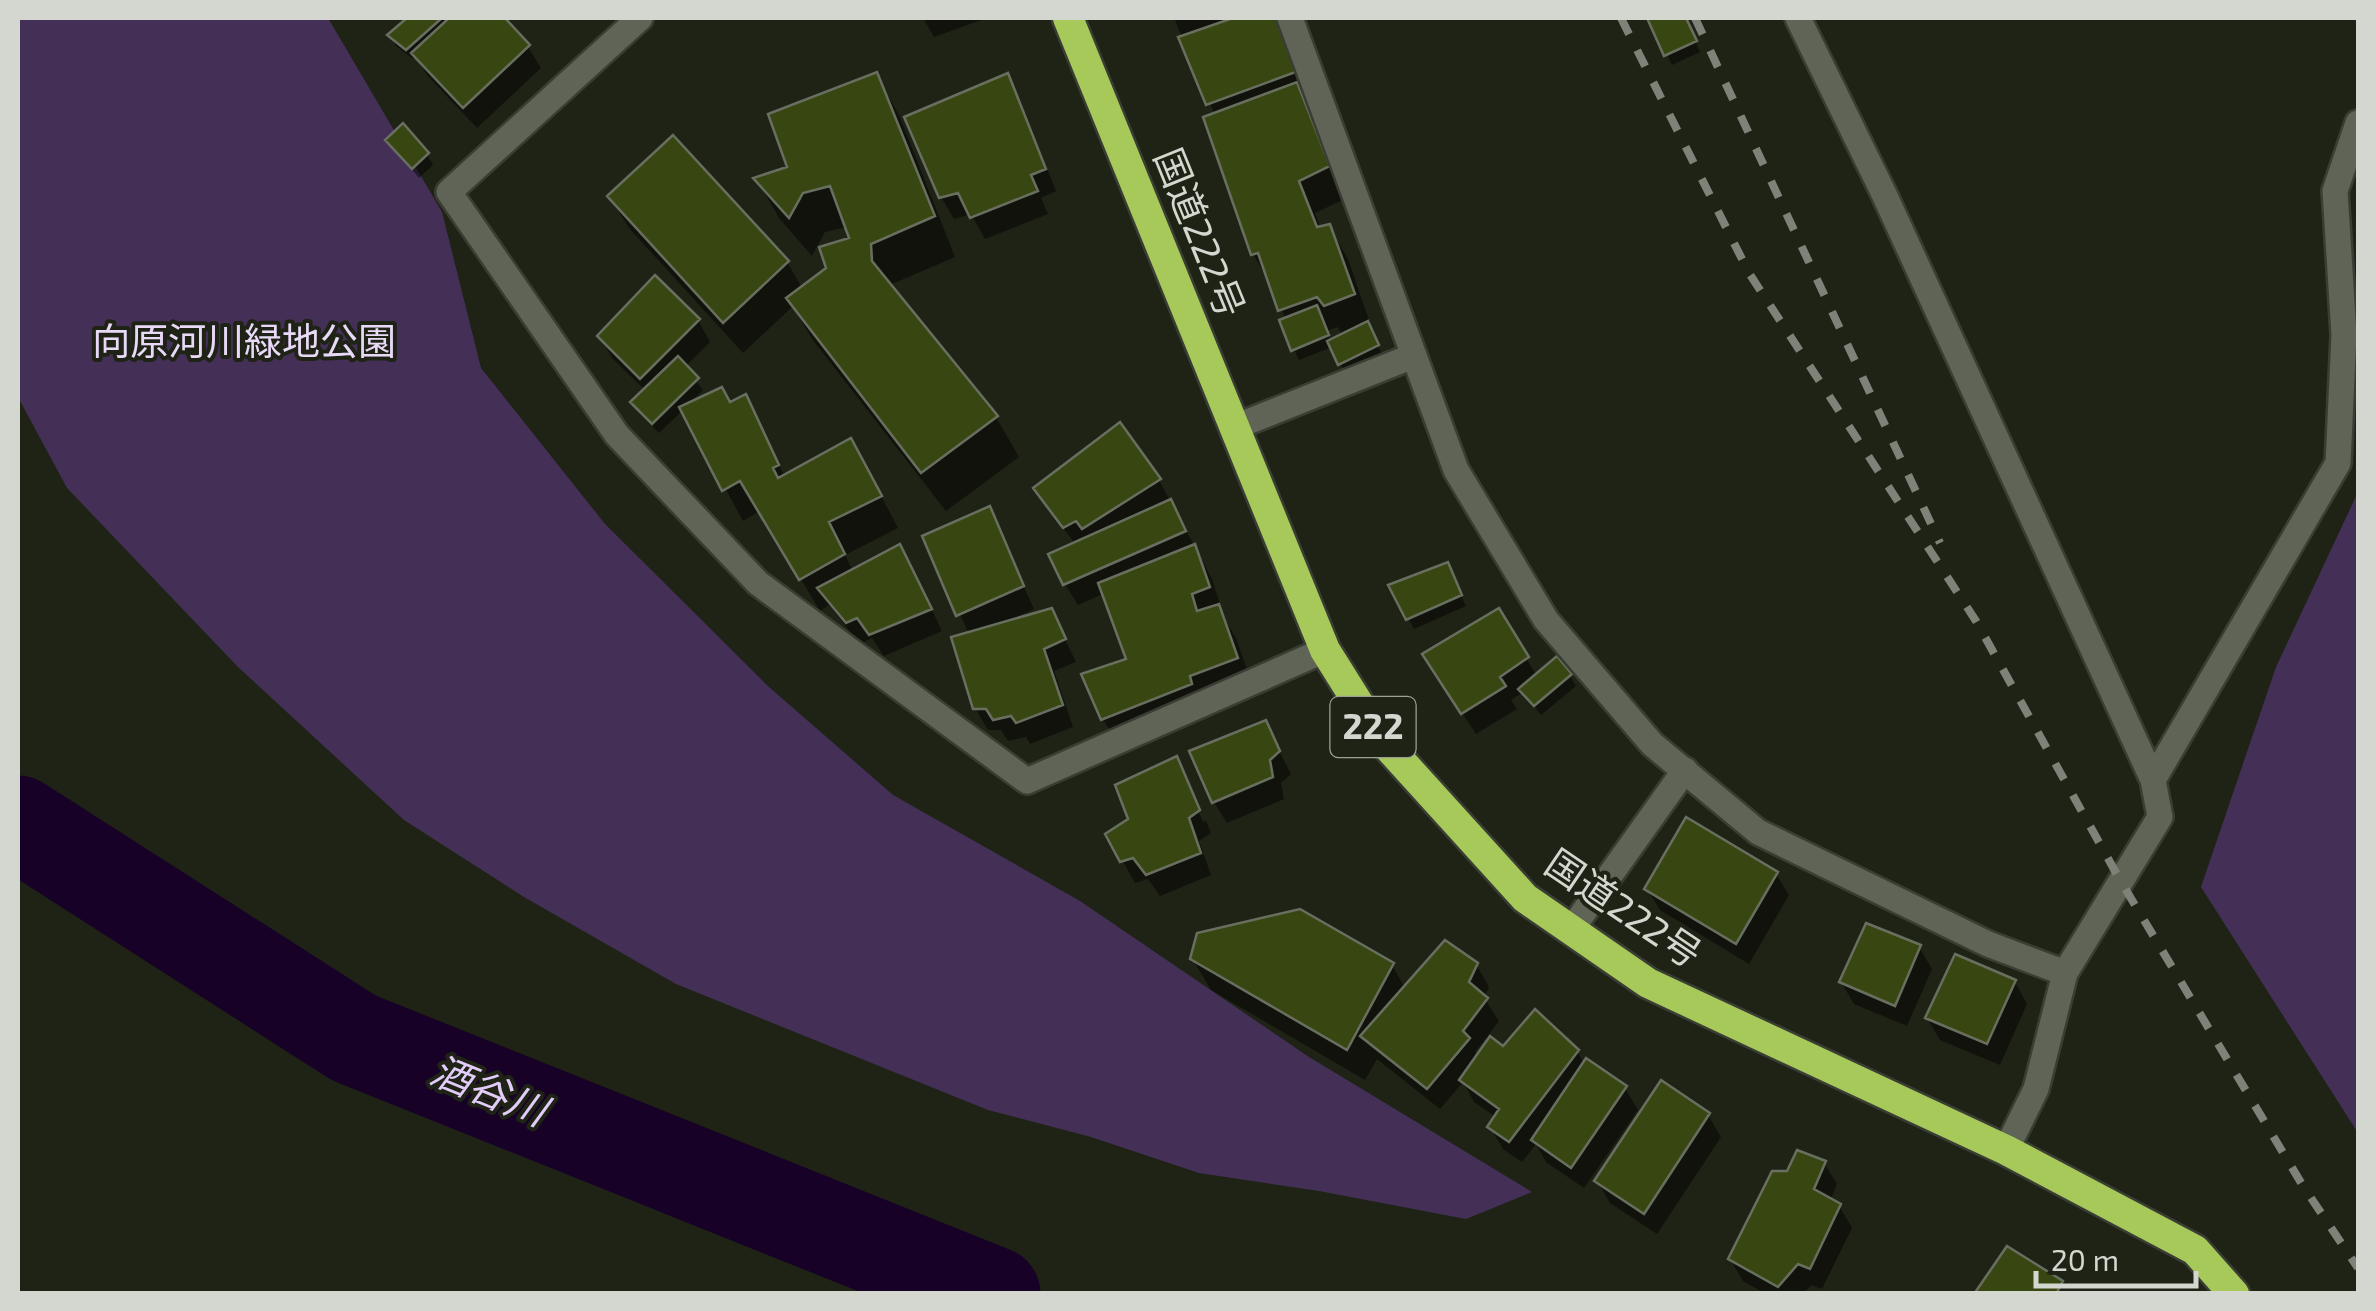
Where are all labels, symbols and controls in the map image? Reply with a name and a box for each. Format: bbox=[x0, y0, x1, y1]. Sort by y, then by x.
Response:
street label: 国道222号 bbox=[1146, 141, 1256, 323]
park label: 向原河川緑地公園 bbox=[92, 317, 396, 363]
road number: 222 bbox=[1330, 697, 1416, 757]
street label: 国道222号 bbox=[1537, 838, 1711, 976]
water label: 酒谷川 bbox=[425, 1044, 558, 1135]
scale bar bbox=[2036, 1226, 2196, 1288]
text: 20 m bbox=[2051, 1241, 2119, 1277]

